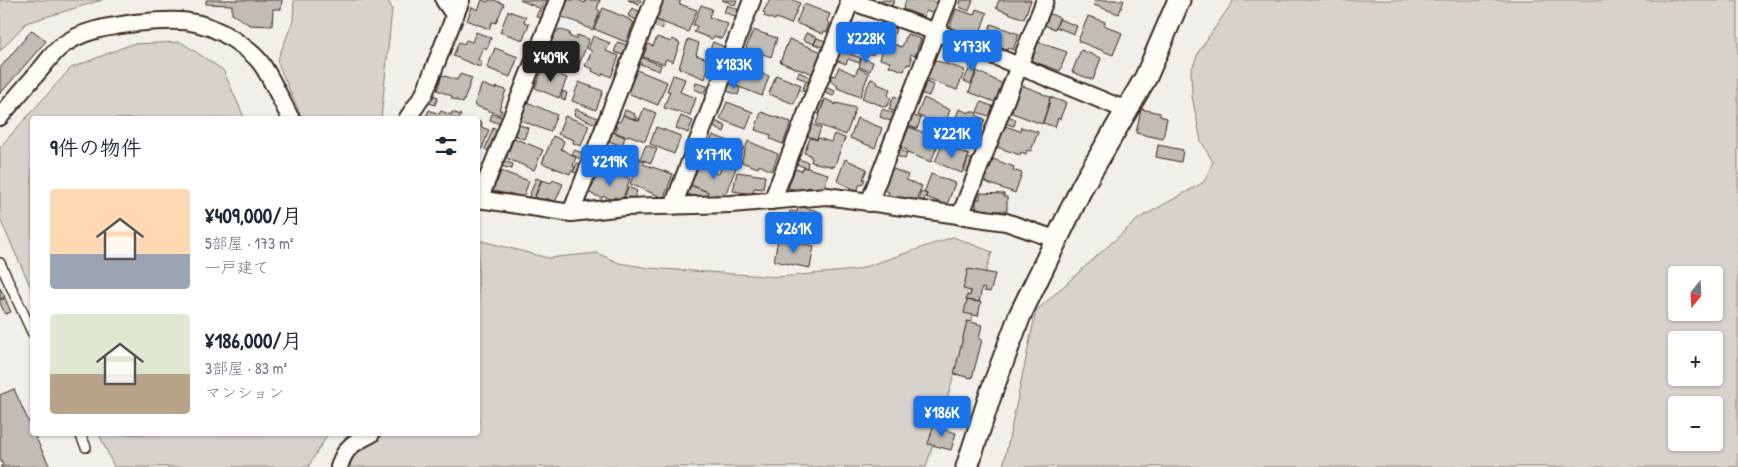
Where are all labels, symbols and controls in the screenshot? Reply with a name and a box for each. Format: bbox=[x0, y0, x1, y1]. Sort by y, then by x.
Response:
pin: ¥228K bbox=[831, 22, 901, 64]
text: ¥228K bbox=[847, 27, 885, 49]
pin: ¥173K bbox=[937, 30, 1007, 72]
text: ¥173K bbox=[954, 35, 990, 57]
pin: ¥409K bbox=[516, 41, 586, 83]
text: ¥409K bbox=[534, 46, 568, 68]
pin: ¥183K bbox=[699, 48, 769, 90]
text: ¥183K bbox=[716, 53, 752, 75]
pin: ¥221K bbox=[917, 116, 987, 159]
text: ¥221K bbox=[934, 122, 970, 144]
icon: filters bbox=[432, 132, 460, 160]
text: 9件の物件 bbox=[50, 133, 142, 162]
pin: ¥171K bbox=[679, 138, 749, 180]
text: ¥171K bbox=[696, 143, 732, 165]
pin: ¥219K bbox=[575, 144, 645, 187]
text: ¥219K bbox=[593, 150, 627, 172]
text: ¥409,000/月 bbox=[205, 201, 302, 230]
icon: home bbox=[90, 209, 150, 269]
pin: ¥261K bbox=[759, 212, 829, 254]
text: ¥261K bbox=[776, 217, 812, 239]
text: 5部屋 · 173 m² bbox=[205, 232, 293, 254]
text: 一戸建て bbox=[205, 256, 269, 278]
north arrow bbox=[1668, 266, 1722, 321]
map controls bbox=[1668, 266, 1723, 451]
text: ¥186,000/月 bbox=[205, 326, 302, 355]
button: + bbox=[1668, 331, 1723, 386]
icon: home bbox=[90, 334, 150, 394]
text: 3部屋 · 83 m² bbox=[205, 357, 287, 379]
text: マンション bbox=[205, 381, 284, 403]
pin: ¥186K bbox=[907, 396, 977, 438]
button: − bbox=[1668, 396, 1723, 451]
text: ¥186K bbox=[925, 401, 959, 423]

